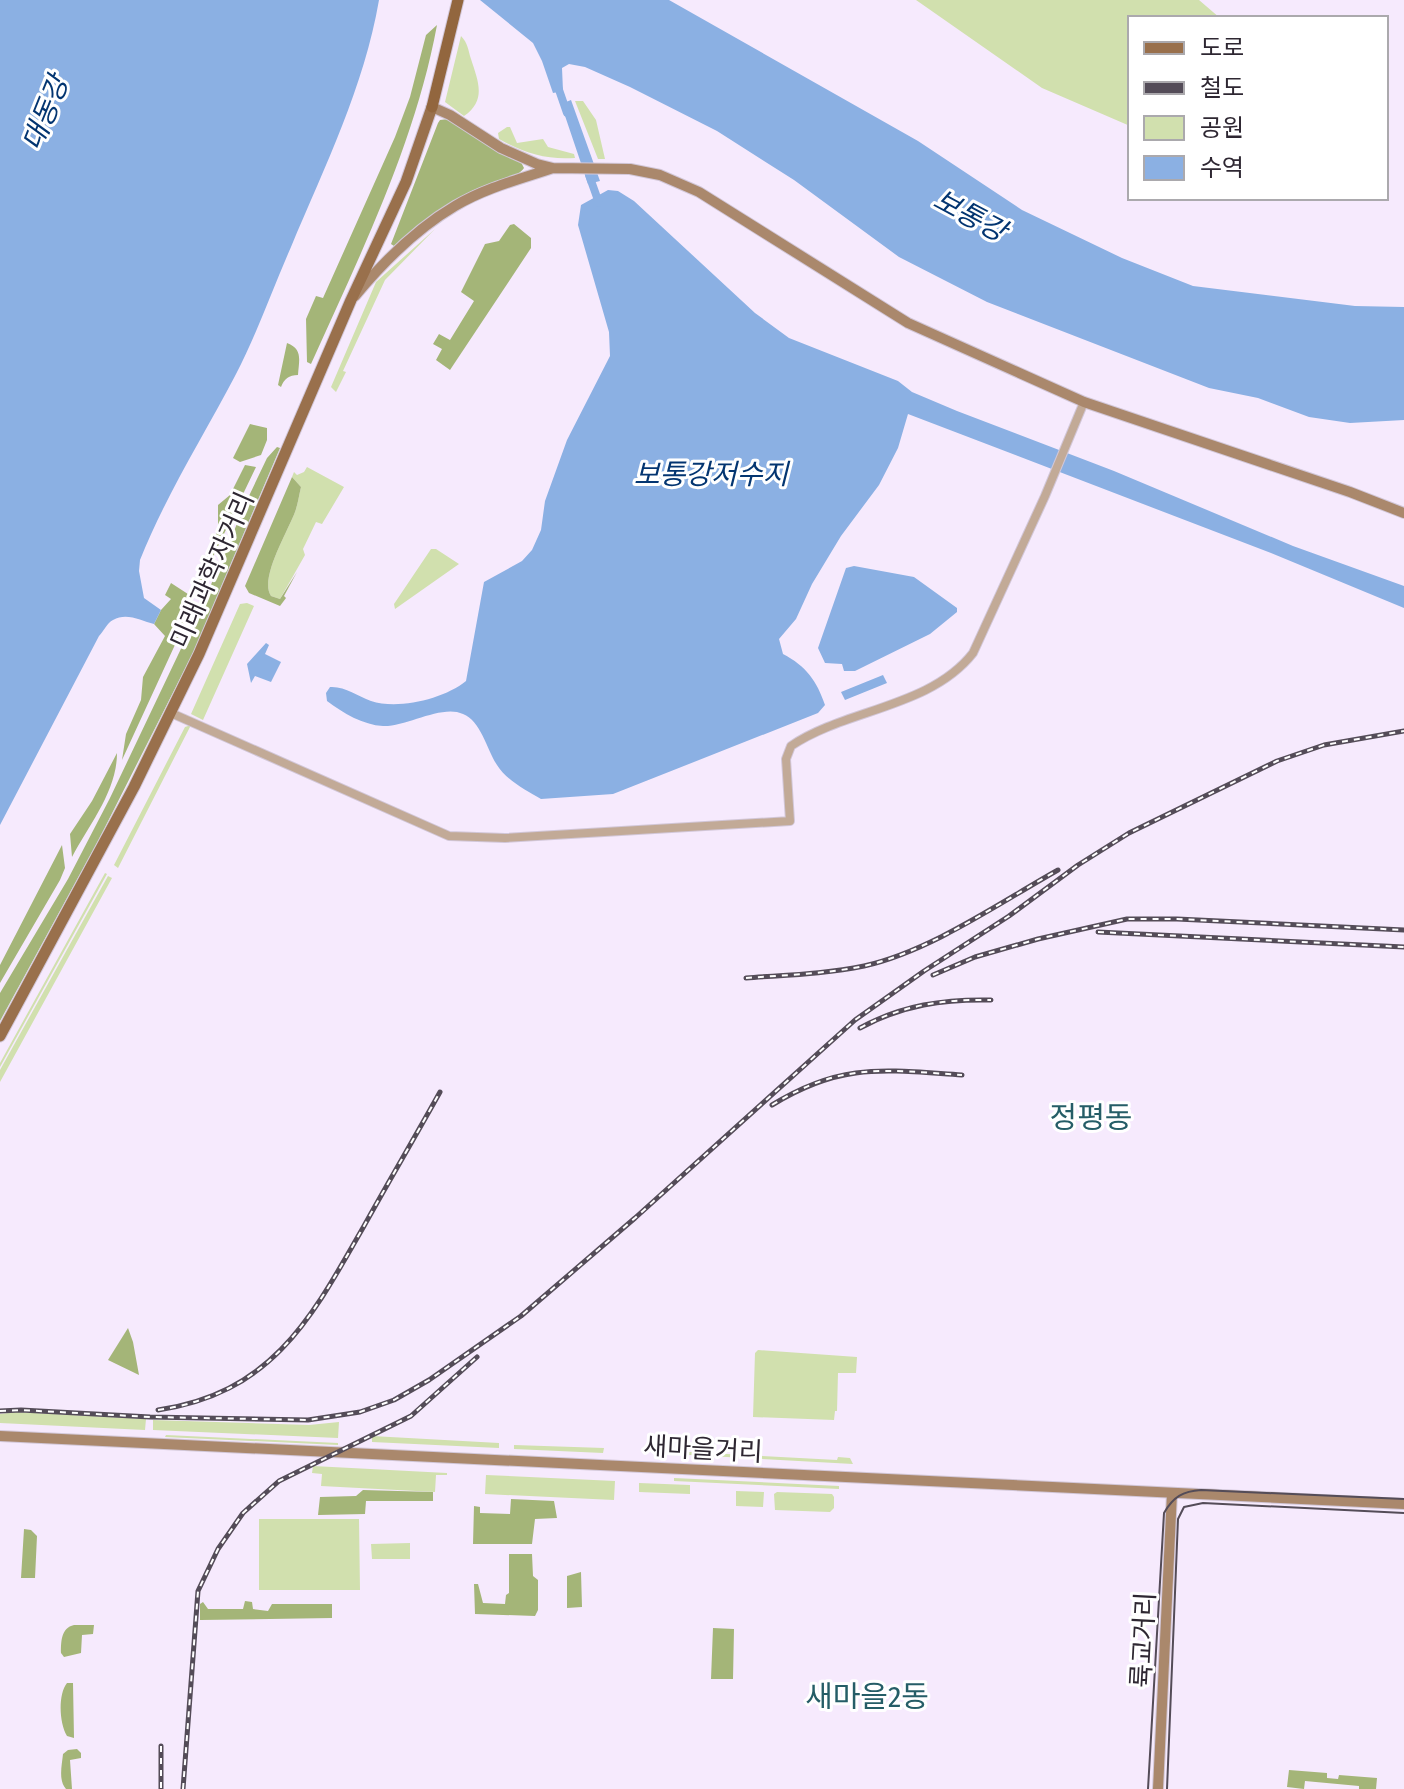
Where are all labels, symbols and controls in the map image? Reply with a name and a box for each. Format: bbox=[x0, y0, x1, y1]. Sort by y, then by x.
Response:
legend bbox=[1128, 16, 1388, 200]
text: 도로 bbox=[1200, 34, 1244, 62]
water label: 대동강 bbox=[16, 68, 76, 155]
text: 철도 bbox=[1200, 74, 1244, 102]
text: 공원 bbox=[1200, 114, 1244, 142]
text: 수역 bbox=[1200, 154, 1244, 182]
water label: 보통강 bbox=[928, 183, 1014, 250]
water label: 보통강저수지 bbox=[634, 458, 791, 491]
street label: 미래과학자거리 bbox=[164, 487, 261, 653]
district label: 정평동 bbox=[1050, 1100, 1132, 1136]
street label: 새마을거리 bbox=[642, 1431, 764, 1468]
street label: 륙교거리 bbox=[1126, 1591, 1161, 1689]
district label: 새마을2동 bbox=[805, 1679, 929, 1715]

